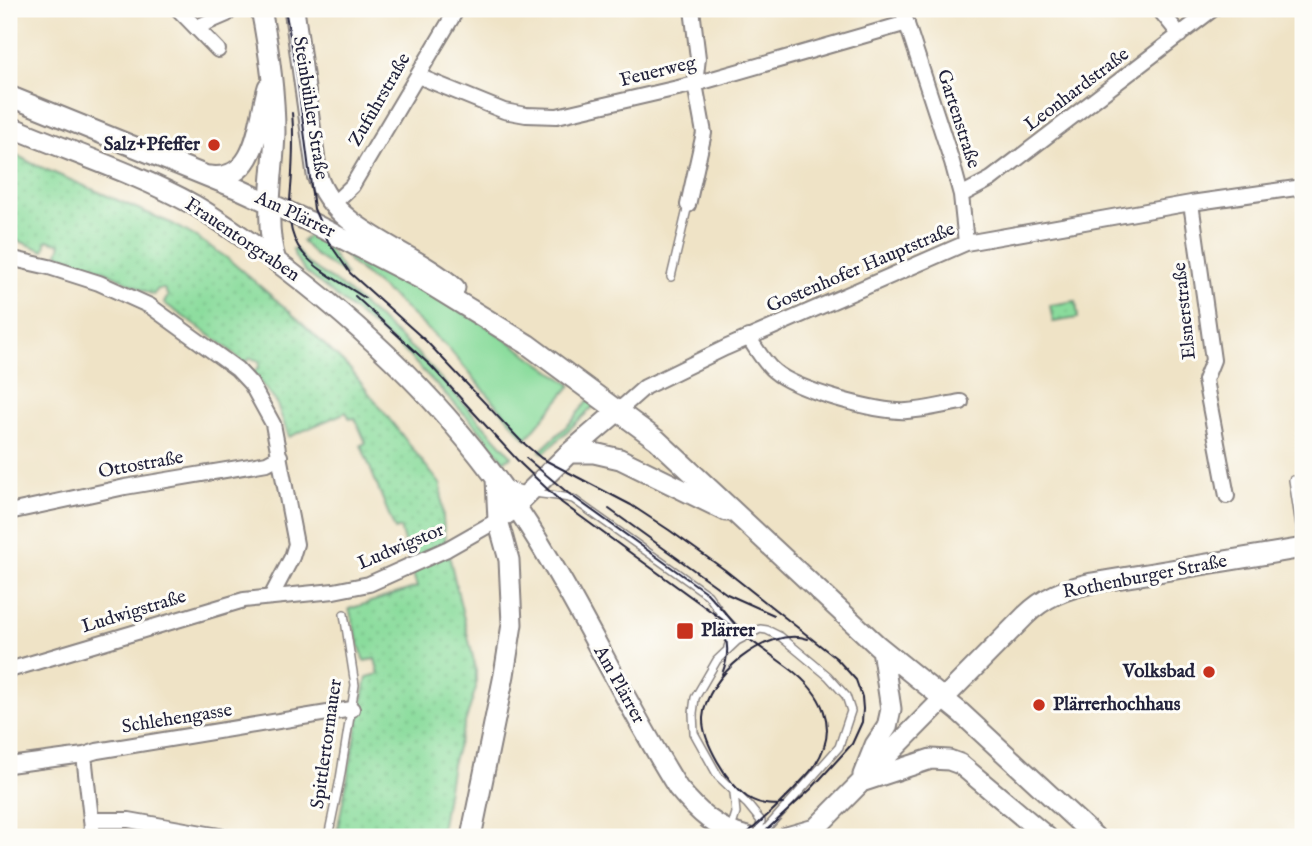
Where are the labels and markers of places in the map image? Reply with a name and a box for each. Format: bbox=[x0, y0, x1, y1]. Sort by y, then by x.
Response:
place label: Salz+Pfeffer bbox=[104, 133, 201, 157]
marker: Salz+Pfeffer bbox=[206, 137, 222, 153]
place label: Plärrer bbox=[701, 619, 756, 643]
marker: Plärrer bbox=[675, 621, 695, 641]
place label: Volksbad bbox=[1122, 660, 1196, 684]
marker: Volksbad bbox=[1201, 664, 1217, 680]
place label: Plärrerhochhaus bbox=[1053, 693, 1181, 717]
marker: Plärrerhochhaus bbox=[1031, 697, 1047, 713]

